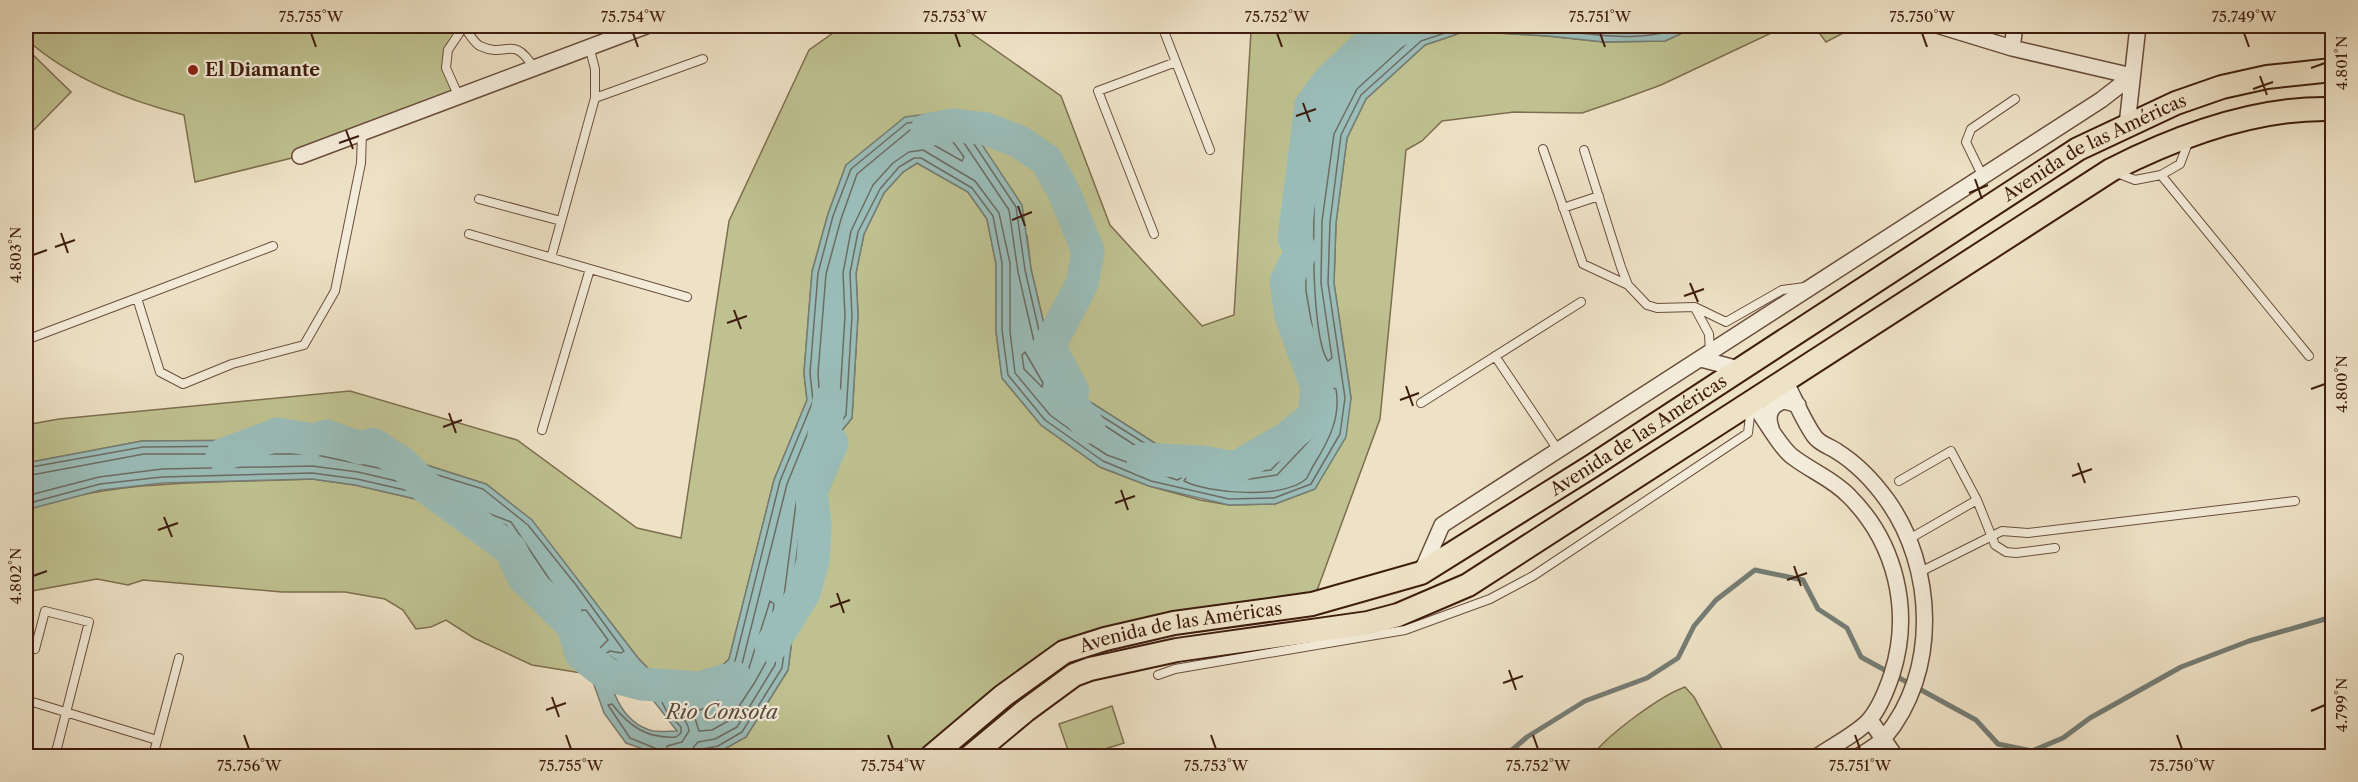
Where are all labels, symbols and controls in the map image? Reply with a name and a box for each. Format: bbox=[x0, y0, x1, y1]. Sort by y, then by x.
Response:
text: 75.755°W bbox=[279, 7, 344, 26]
text: 75.754°W bbox=[601, 7, 666, 26]
text: 75.753°W bbox=[923, 7, 988, 26]
text: 75.752°W bbox=[1245, 7, 1310, 26]
text: 75.751°W bbox=[1569, 7, 1632, 26]
text: 75.750°W bbox=[1889, 7, 1955, 26]
text: 75.749°W bbox=[2211, 7, 2277, 26]
text: 4.801°N bbox=[2332, 36, 2351, 90]
place label: El Diamante bbox=[205, 59, 320, 81]
marker: El Diamante bbox=[186, 63, 200, 77]
street label: Avenida de las Américas bbox=[1998, 89, 2189, 207]
text: 4.803°N bbox=[6, 227, 25, 283]
text: 4.800°N bbox=[2332, 355, 2351, 413]
street label: Avenida de las Américas bbox=[1545, 370, 1731, 501]
text: 4.802°N bbox=[6, 547, 25, 605]
street label: Avenida de las Américas bbox=[1076, 597, 1284, 658]
text: 4.799°N bbox=[2332, 678, 2351, 732]
water label: Rio Consota bbox=[664, 700, 778, 724]
text: 75.756°W bbox=[217, 756, 282, 775]
text: 75.755°W bbox=[539, 756, 604, 775]
text: 75.754°W bbox=[861, 756, 926, 775]
text: 75.753°W bbox=[1184, 756, 1249, 775]
text: 75.752°W bbox=[1506, 756, 1571, 775]
text: 75.751°W bbox=[1829, 756, 1892, 775]
text: 75.750°W bbox=[2149, 756, 2215, 775]

